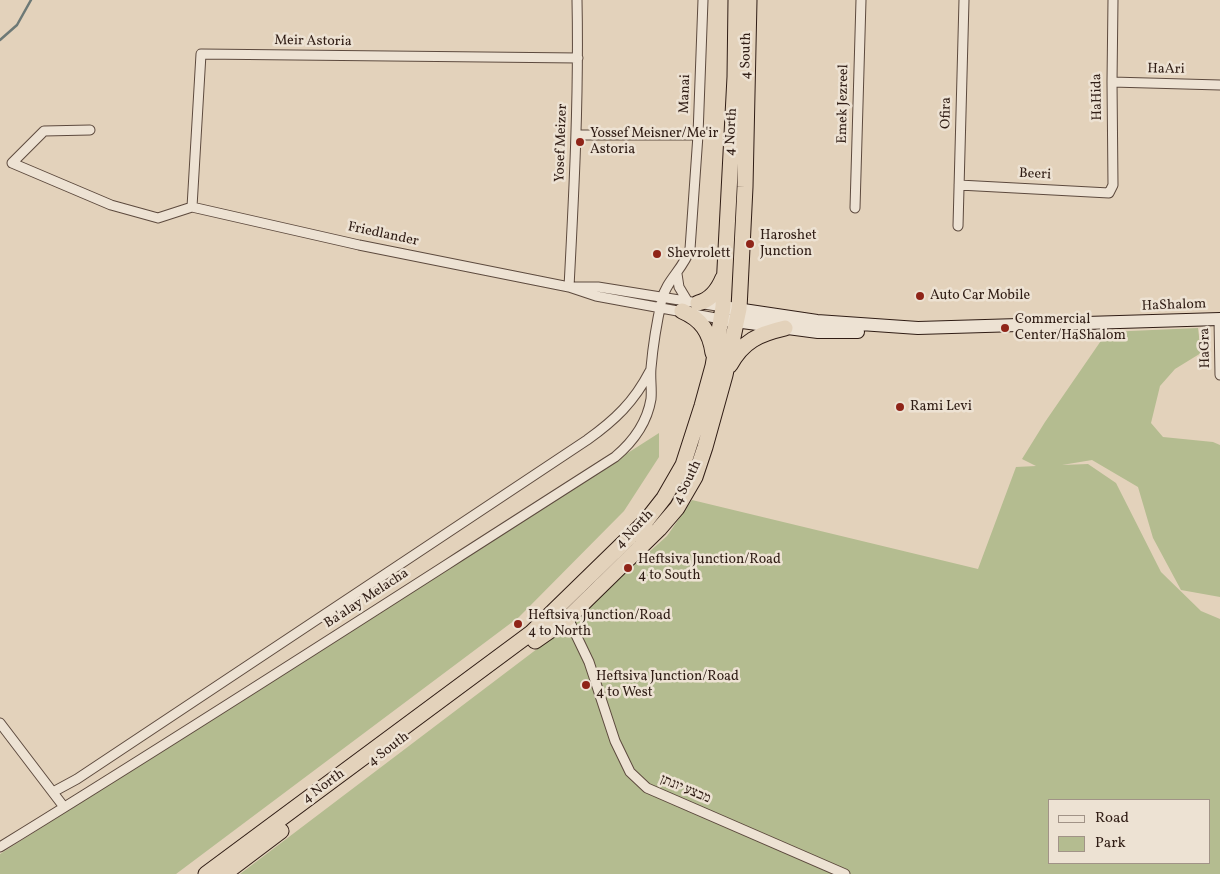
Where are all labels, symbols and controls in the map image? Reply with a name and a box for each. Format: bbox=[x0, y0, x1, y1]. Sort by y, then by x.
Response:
street label: 4 South bbox=[738, 32, 756, 80]
street label: Meir Astoria bbox=[274, 33, 352, 51]
street label: HaAri bbox=[1147, 61, 1185, 79]
street label: Emek Jezreel bbox=[835, 64, 853, 144]
street label: HaHida bbox=[1089, 73, 1107, 121]
street label: Manai bbox=[677, 74, 695, 114]
street label: Ofira bbox=[938, 97, 956, 129]
street label: Yosef Meizer bbox=[552, 104, 572, 182]
street label: 4 North bbox=[722, 108, 742, 156]
place label: Yossef Meisner/Me'ir Astoria bbox=[590, 126, 718, 158]
marker: Yossef Meisner/Me'ir Astoria bbox=[574, 136, 586, 148]
street label: Beeri bbox=[1019, 166, 1051, 184]
street label: Friedlander bbox=[346, 219, 420, 251]
place label: Haroshet Junction bbox=[760, 228, 817, 260]
marker: Haroshet Junction bbox=[744, 238, 756, 250]
place label: Shevrolett bbox=[667, 246, 731, 262]
marker: Shevrolett bbox=[651, 248, 663, 260]
place label: Auto Car Mobile bbox=[930, 288, 1030, 304]
marker: Auto Car Mobile bbox=[914, 290, 926, 302]
street label: HaShalom bbox=[1141, 296, 1207, 316]
place label: Commercial Center/HaShalom bbox=[1015, 312, 1126, 344]
marker: Commercial Center/HaShalom bbox=[999, 322, 1011, 334]
street label: HaGra bbox=[1197, 328, 1215, 368]
place label: Rami Levi bbox=[910, 399, 972, 415]
marker: Rami Levi bbox=[894, 401, 906, 413]
street label: 4 South bbox=[670, 458, 706, 508]
street label: 4 North bbox=[612, 507, 658, 553]
place label: Heftsiva Junction/Road 4 to South bbox=[638, 552, 781, 584]
marker: Heftsiva Junction/Road 4 to South bbox=[622, 562, 634, 574]
street label: Ba'alay Melacha bbox=[322, 565, 412, 633]
place label: Heftsiva Junction/Road 4 to North bbox=[528, 608, 671, 640]
marker: Heftsiva Junction/Road 4 to North bbox=[512, 618, 524, 630]
place label: Heftsiva Junction/Road 4 to West bbox=[596, 669, 739, 702]
marker: Heftsiva Junction/Road 4 to West bbox=[580, 679, 592, 691]
street label: 4 South bbox=[365, 729, 413, 771]
street label: 4 North bbox=[300, 766, 348, 808]
street label: מבצע יונתן bbox=[657, 772, 713, 808]
legend bbox=[1048, 799, 1210, 864]
text: Road bbox=[1095, 808, 1129, 829]
text: Park bbox=[1095, 833, 1126, 854]

